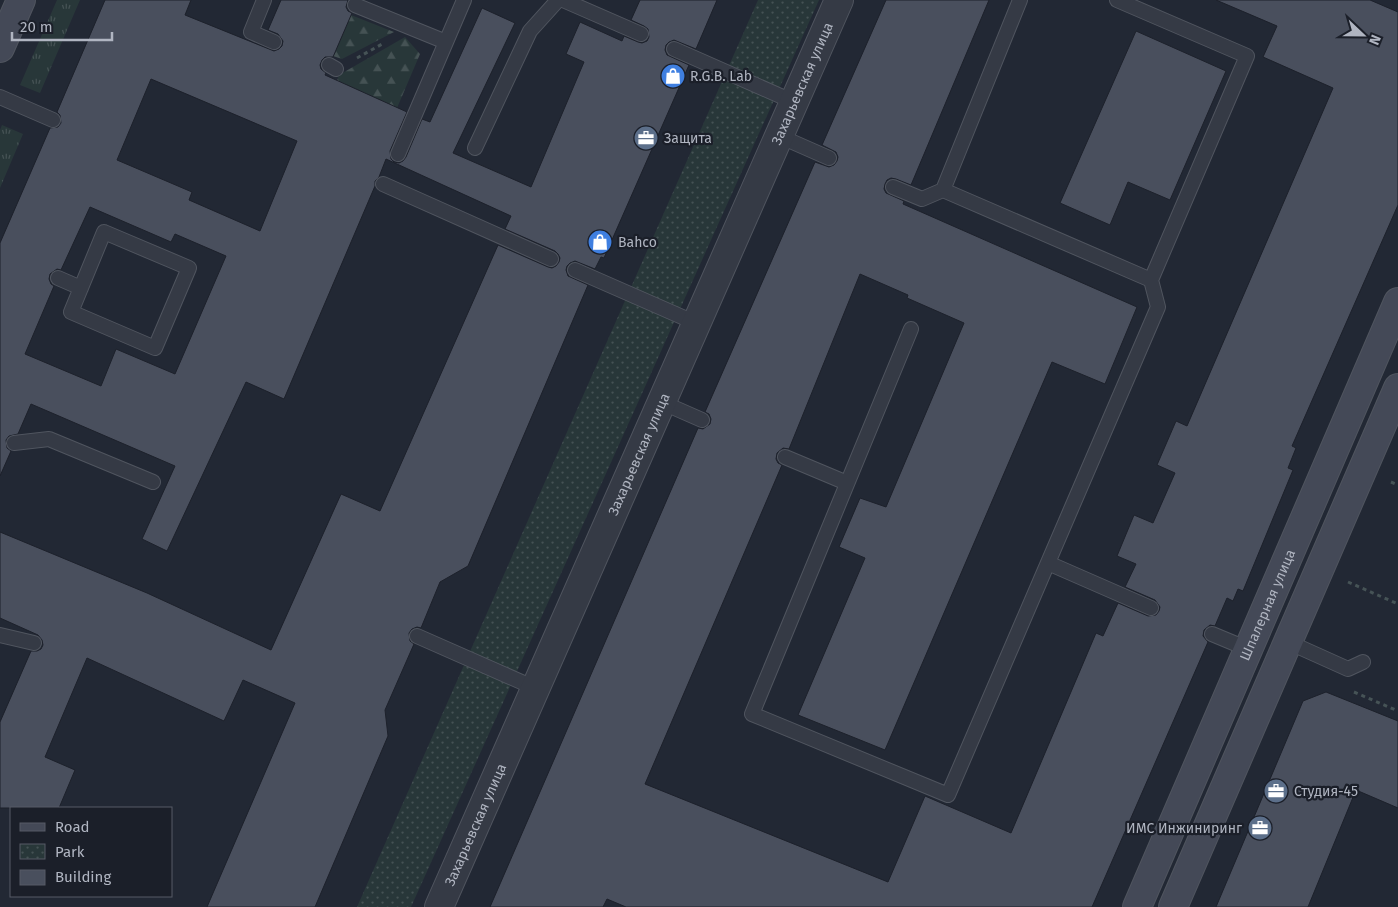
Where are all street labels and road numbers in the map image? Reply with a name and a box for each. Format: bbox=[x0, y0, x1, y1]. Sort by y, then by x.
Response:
street label: Захарьевская улица bbox=[768, 20, 837, 148]
street label: Захарьевская улица bbox=[605, 390, 674, 518]
street label: Шпалерная улица bbox=[1236, 547, 1299, 663]
street label: Захарьевская улица bbox=[441, 761, 510, 889]

